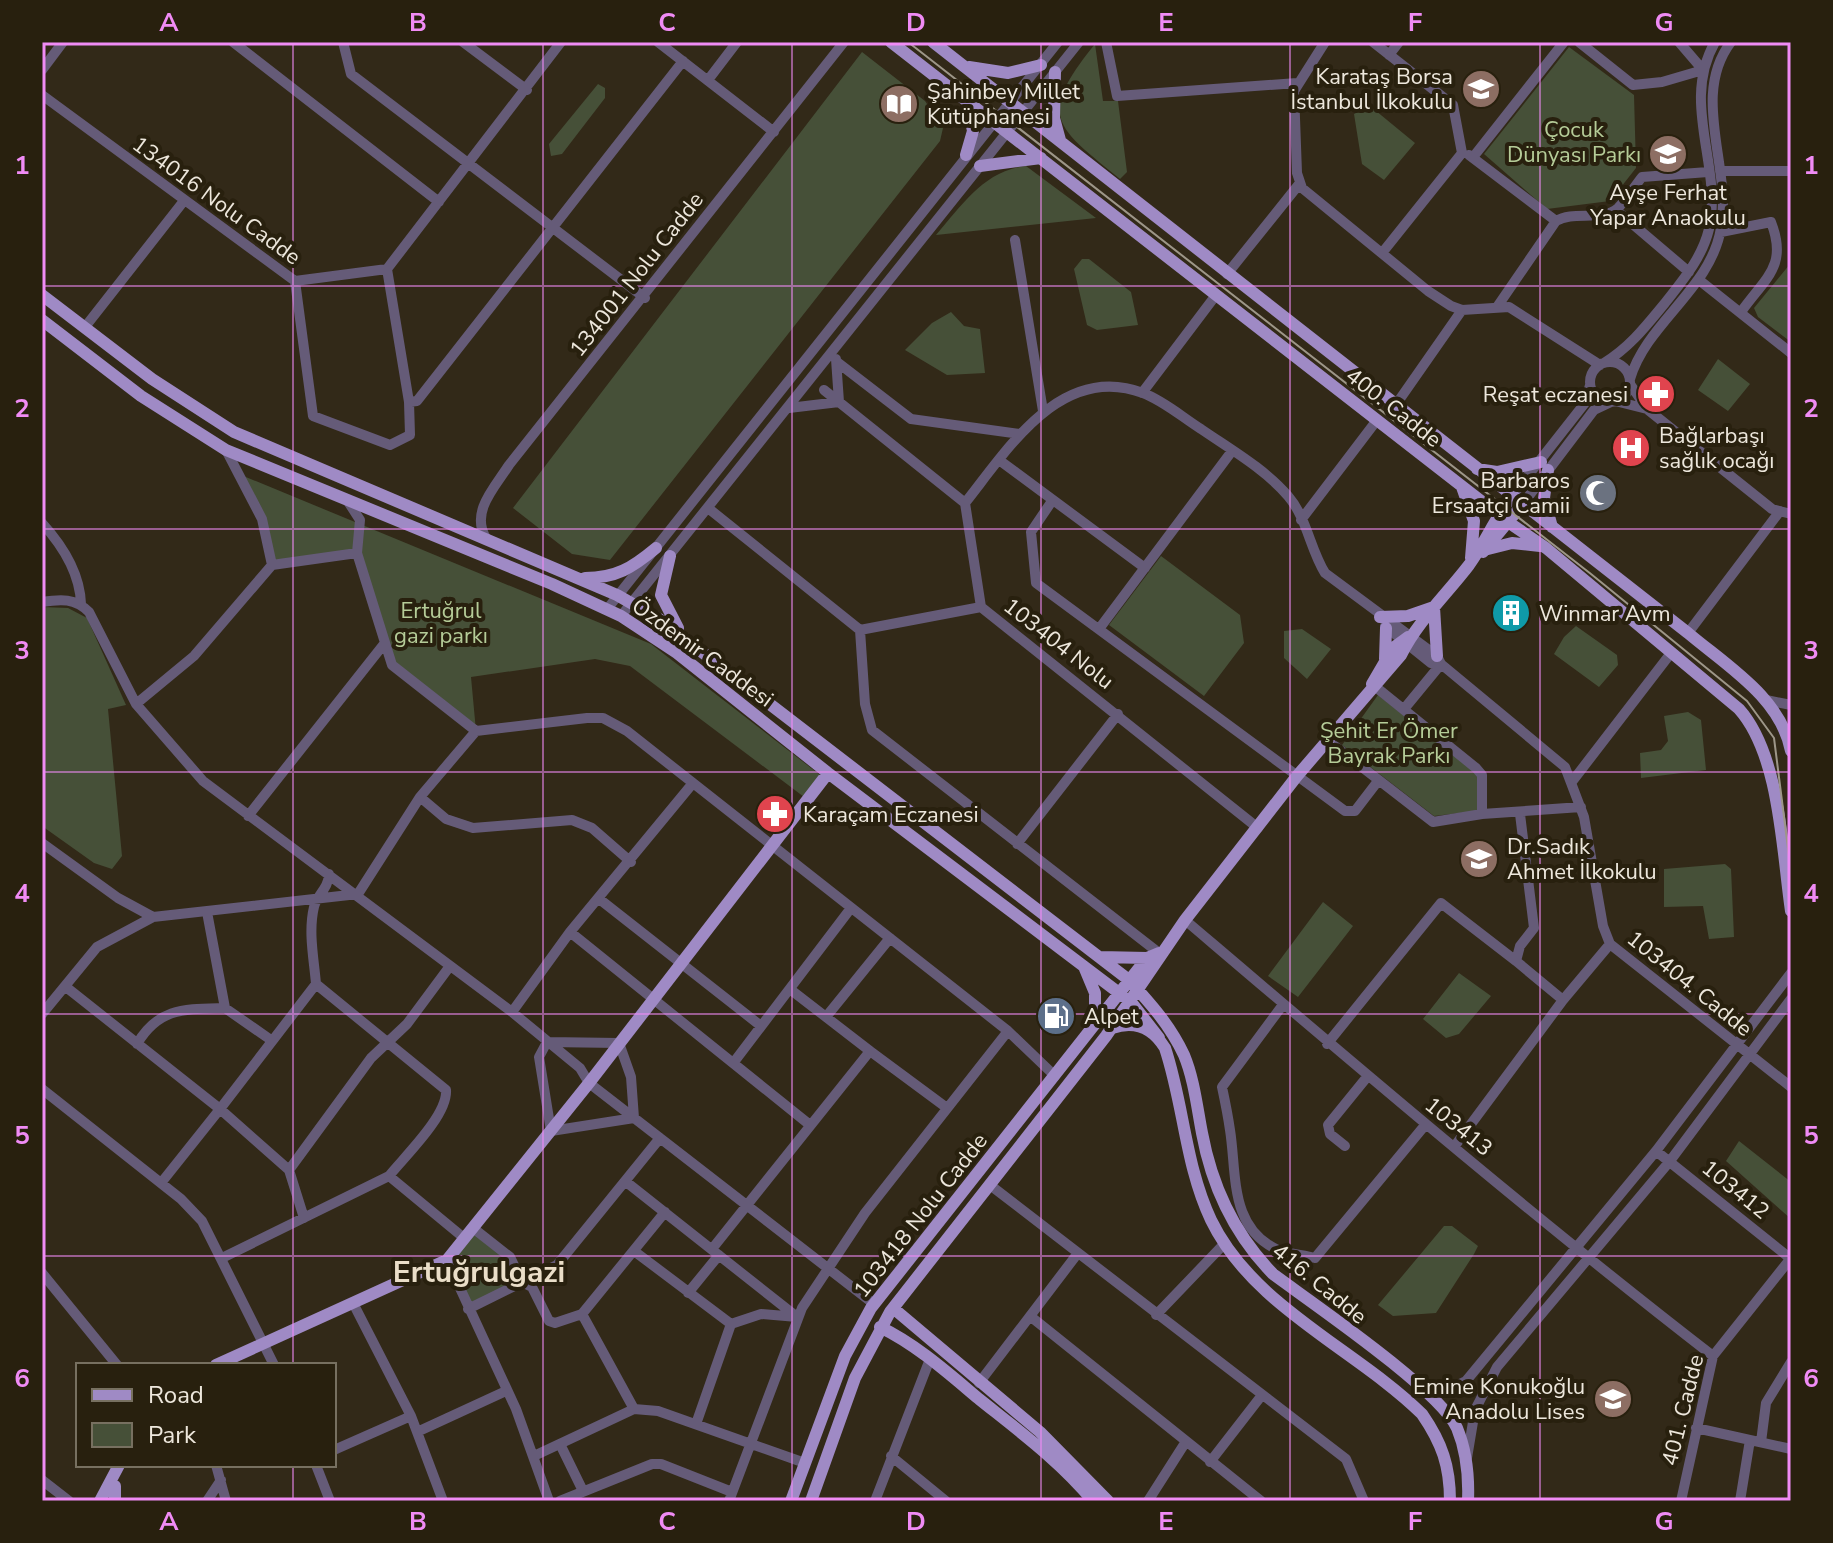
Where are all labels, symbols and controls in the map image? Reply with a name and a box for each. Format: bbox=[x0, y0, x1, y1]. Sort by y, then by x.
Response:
text: A bbox=[159, 5, 179, 40]
text: B bbox=[409, 5, 427, 40]
text: C bbox=[658, 5, 676, 40]
text: D bbox=[906, 5, 926, 40]
text: E bbox=[1158, 5, 1174, 40]
text: F bbox=[1408, 5, 1422, 40]
text: G bbox=[1654, 5, 1674, 40]
place label: Karataş Borsa İstanbul İlkokulu bbox=[1290, 62, 1453, 117]
school or university icon: Karataş Borsa İstanbul İlkokulu bbox=[1460, 68, 1502, 110]
place label: Şahinbey Millet Kütüphanesi bbox=[927, 77, 1080, 132]
library icon: Şahinbey Millet Kütüphanesi bbox=[878, 83, 920, 125]
park label: Çocuk Dünyası Parkı bbox=[1507, 115, 1641, 170]
street label: 134016 Nolu Cadde bbox=[126, 130, 307, 272]
school or university icon: Ayşe Ferhat Yapar Anaokulu bbox=[1647, 133, 1689, 175]
text: 1 bbox=[14, 148, 30, 183]
text: 1 bbox=[1803, 148, 1819, 183]
place label: Ayşe Ferhat Yapar Anaokulu bbox=[1589, 178, 1746, 233]
street label: 134001 Nolu Cadde bbox=[563, 186, 711, 363]
street label: 400. Cadde bbox=[1339, 361, 1447, 455]
pharmacy icon: Reşat eczanesi bbox=[1635, 373, 1677, 415]
place label: Reşat eczanesi bbox=[1483, 380, 1628, 410]
text: 2 bbox=[14, 391, 30, 426]
text: 2 bbox=[1803, 391, 1819, 426]
place label: Bağlarbaşı sağlık ocağı bbox=[1659, 421, 1774, 476]
hospital icon: Bağlarbaşı sağlık ocağı bbox=[1610, 427, 1652, 469]
place label: Barbaros Ersaatçi Camii bbox=[1432, 466, 1570, 521]
mosque icon: Barbaros Ersaatçi Camii bbox=[1577, 472, 1619, 514]
street label: Özdemir Caddesi bbox=[626, 591, 779, 714]
street label: 103404 Nolu bbox=[997, 591, 1120, 696]
building icon: Winmar Avm bbox=[1490, 592, 1532, 634]
park label: Ertuğrul gazi parkı bbox=[394, 596, 488, 651]
place label: Winmar Avm bbox=[1539, 599, 1670, 629]
text: 3 bbox=[14, 633, 30, 668]
text: 3 bbox=[1803, 633, 1819, 668]
park label: Şehit Er Ömer Bayrak Parkı bbox=[1320, 716, 1458, 771]
pharmacy icon: Karaçam Eczanesi bbox=[754, 793, 796, 835]
place label: Karaçam Eczanesi bbox=[803, 800, 979, 830]
place label: Dr.Sadık Ahmet İlkokulu bbox=[1507, 832, 1657, 887]
school or university icon: Dr.Sadık Ahmet İlkokulu bbox=[1458, 838, 1500, 880]
text: 4 bbox=[14, 876, 30, 911]
text: 4 bbox=[1803, 876, 1819, 911]
street label: 103404. Cadde bbox=[1620, 924, 1758, 1044]
fuel station icon: Alpet bbox=[1035, 995, 1077, 1037]
place label: Alpet bbox=[1084, 1002, 1139, 1032]
street label: 103413 bbox=[1418, 1090, 1499, 1163]
text: 5 bbox=[14, 1118, 30, 1153]
text: 5 bbox=[1803, 1118, 1819, 1153]
street label: 103418 Nolu Cadde bbox=[847, 1127, 995, 1304]
street label: 103412 bbox=[1695, 1153, 1776, 1226]
street label: 416. Cadde bbox=[1266, 1236, 1373, 1331]
district label: Ertuğrulgazi bbox=[393, 1252, 565, 1293]
street label: 401. Cadde bbox=[1655, 1351, 1711, 1469]
text: 6 bbox=[14, 1361, 30, 1396]
text: 6 bbox=[1803, 1361, 1819, 1396]
legend bbox=[76, 1363, 336, 1467]
place label: Emine Konukoğlu Anadolu Lises bbox=[1413, 1372, 1585, 1427]
school or university icon: Emine Konukoğlu Anadolu Lises bbox=[1592, 1378, 1634, 1420]
text: Road bbox=[148, 1379, 204, 1411]
text: Park bbox=[148, 1419, 197, 1451]
text: A bbox=[159, 1504, 179, 1539]
text: B bbox=[409, 1504, 427, 1539]
text: C bbox=[658, 1504, 676, 1539]
text: D bbox=[906, 1504, 926, 1539]
text: E bbox=[1158, 1504, 1174, 1539]
text: F bbox=[1408, 1504, 1422, 1539]
text: G bbox=[1654, 1504, 1674, 1539]

